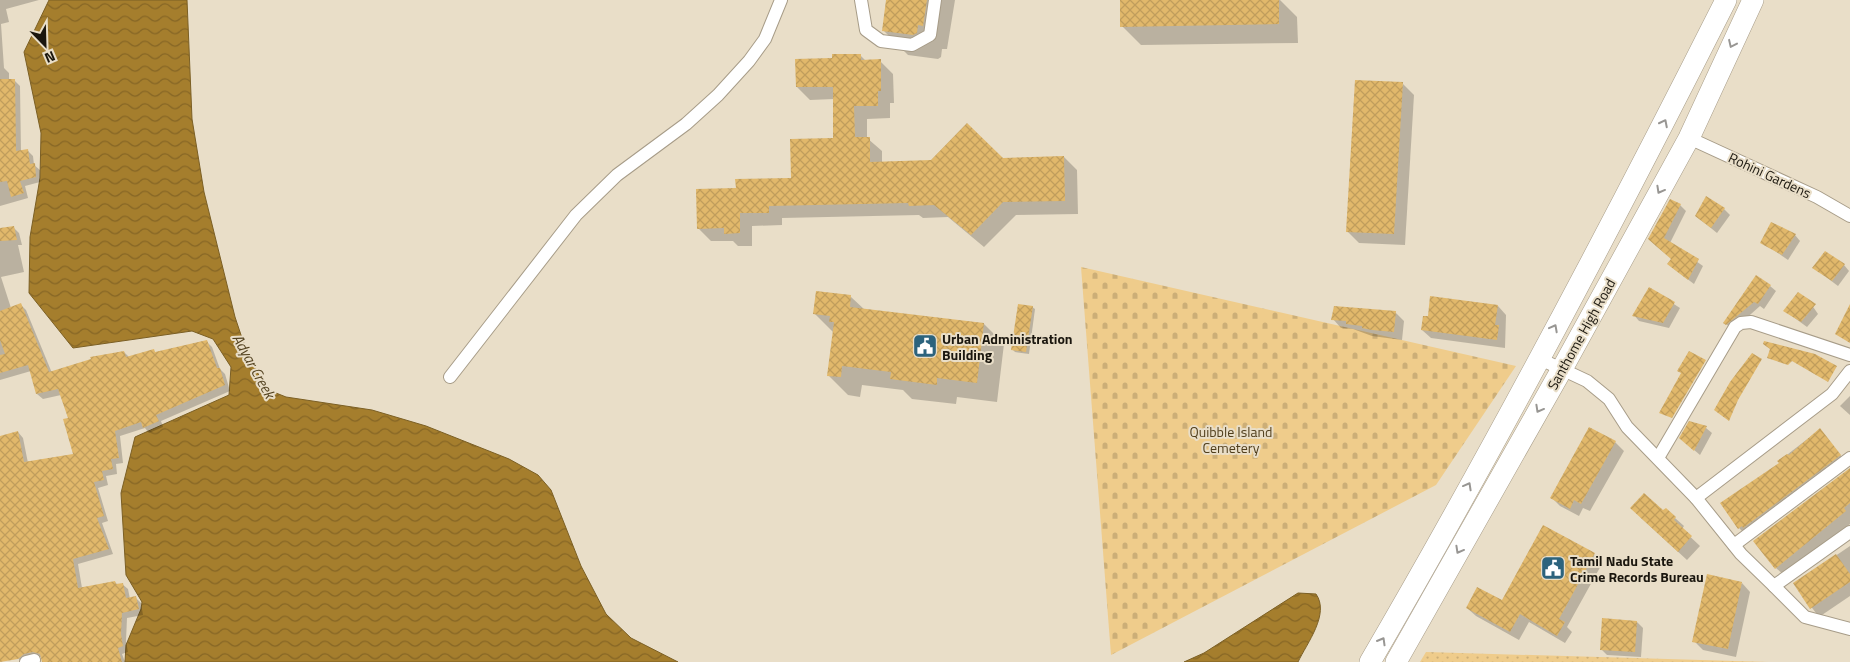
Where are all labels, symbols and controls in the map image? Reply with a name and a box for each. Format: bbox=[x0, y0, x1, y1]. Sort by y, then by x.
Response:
north arrow bbox=[20, 20, 70, 70]
one-way arrow bbox=[1728, 39, 1739, 48]
text: N bbox=[42, 46, 59, 69]
one-way arrow bbox=[1658, 119, 1668, 128]
street label: Rohini Gardens bbox=[1725, 147, 1815, 203]
one-way arrow bbox=[1656, 184, 1666, 193]
street label: Santhome High Road bbox=[1542, 275, 1620, 393]
one-way arrow bbox=[1548, 324, 1558, 333]
place label: Urban Administration Building bbox=[942, 328, 1073, 365]
water label: Adyar Creek bbox=[227, 330, 282, 404]
public building icon: Urban Administration Building bbox=[912, 333, 938, 359]
one-way arrow bbox=[1536, 403, 1546, 412]
park label: Quibble Island Cemetery bbox=[1190, 421, 1272, 458]
one-way arrow bbox=[1462, 482, 1472, 491]
one-way arrow bbox=[1456, 545, 1466, 554]
place label: Tamil Nadu State Crime Records Bureau bbox=[1570, 550, 1704, 587]
public building icon: Tamil Nadu State Crime Records Bureau bbox=[1540, 555, 1566, 581]
one-way arrow bbox=[1376, 638, 1386, 647]

